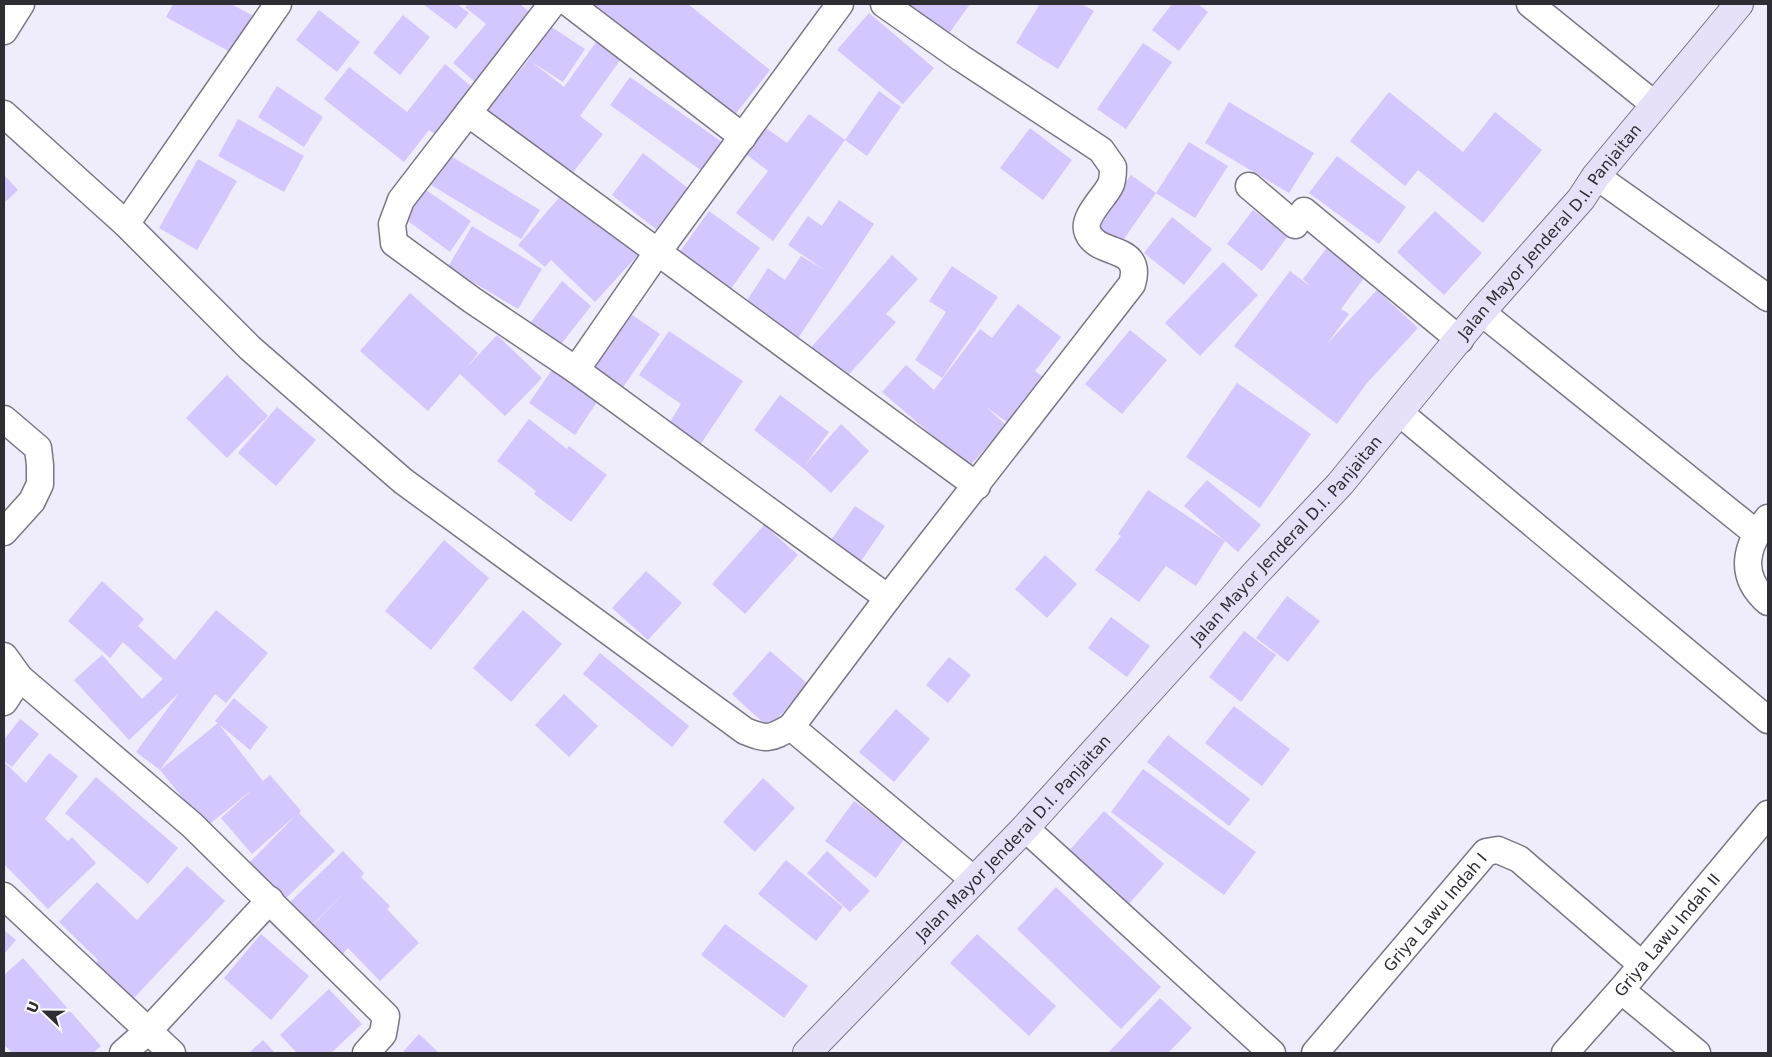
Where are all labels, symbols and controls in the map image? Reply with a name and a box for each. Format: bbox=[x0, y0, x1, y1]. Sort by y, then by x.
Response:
street label: Jalan Mayor Jenderal D.I. Panjaitan bbox=[1453, 120, 1645, 343]
street label: Jalan Mayor Jenderal D.I. Panjaitan bbox=[1186, 432, 1385, 649]
street label: Jalan Mayor Jenderal D.I. Panjaitan bbox=[911, 731, 1114, 945]
street label: Griya Lawu Indah I bbox=[1379, 849, 1491, 975]
street label: Griya Lawu Indah II bbox=[1610, 870, 1724, 1000]
north arrow bbox=[20, 987, 70, 1037]
text: U bbox=[23, 999, 42, 1015]

